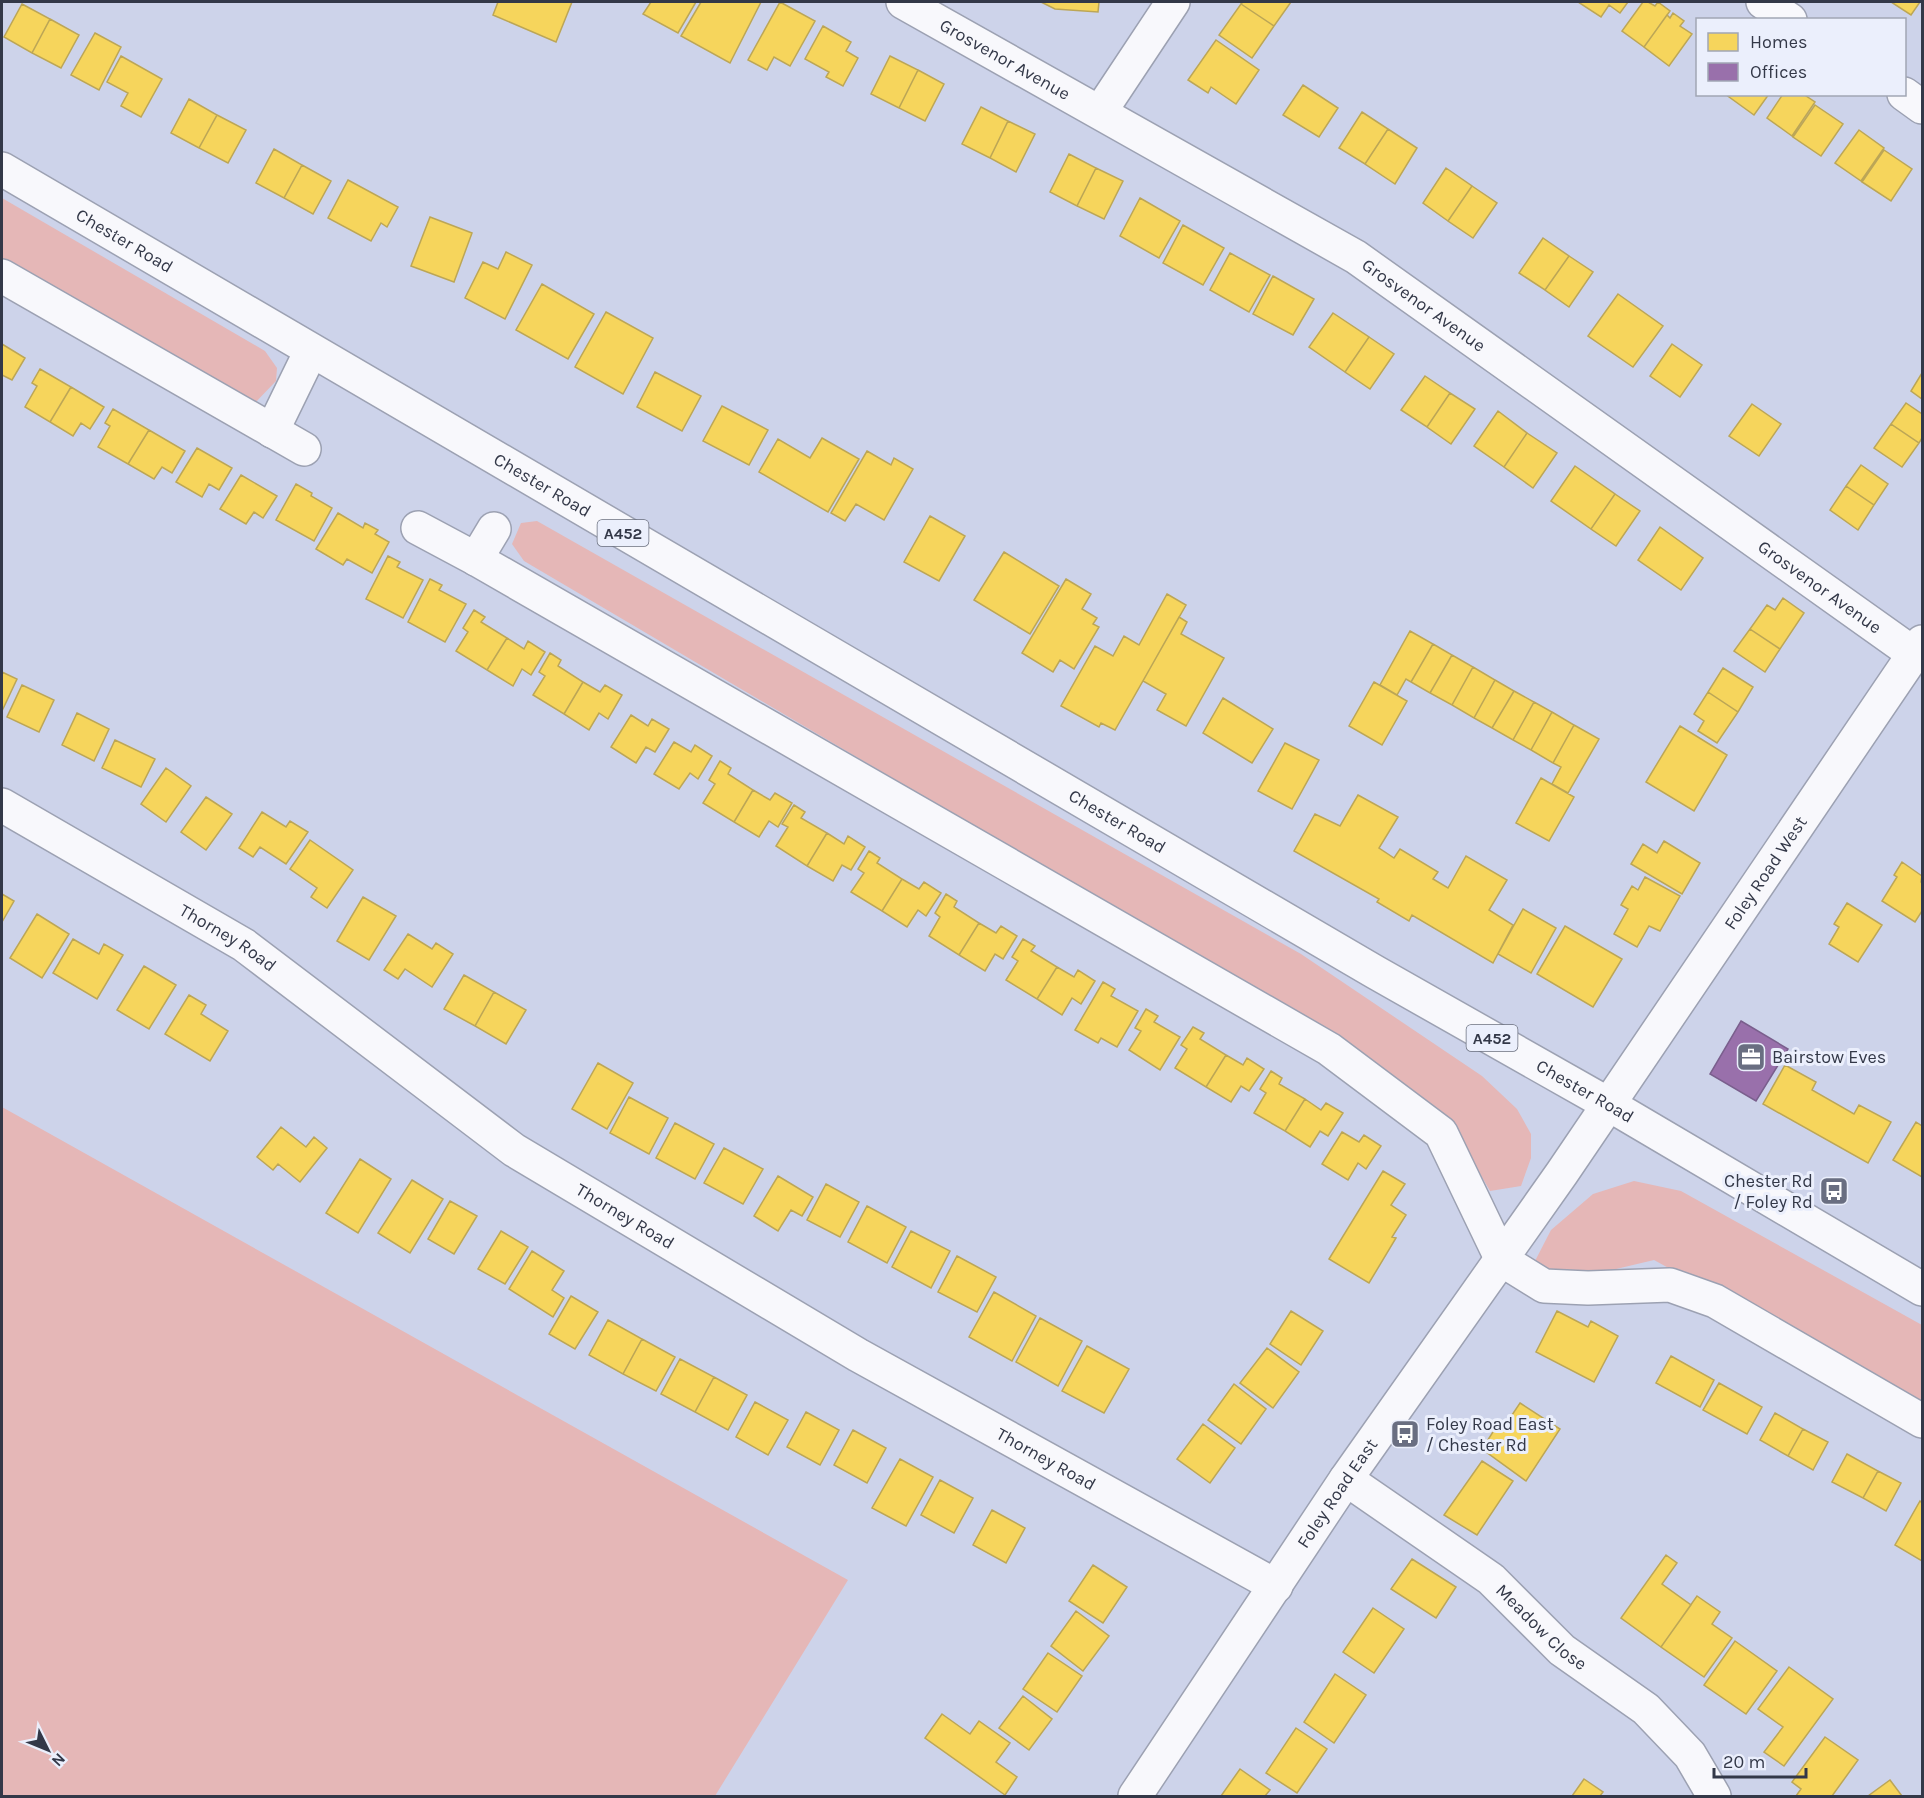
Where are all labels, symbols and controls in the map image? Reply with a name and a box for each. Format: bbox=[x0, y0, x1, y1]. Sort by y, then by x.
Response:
street label: Grosvenor Avenue bbox=[936, 14, 1074, 105]
legend bbox=[1696, 18, 1906, 96]
text: Homes bbox=[1750, 31, 1807, 53]
text: Offices bbox=[1750, 61, 1807, 83]
street label: Chester Road bbox=[72, 204, 177, 278]
street label: Grosvenor Avenue bbox=[1358, 254, 1490, 357]
street label: Chester Road bbox=[490, 448, 595, 522]
road number: A452 bbox=[598, 520, 648, 546]
street label: Grosvenor Avenue bbox=[1754, 536, 1886, 638]
street label: Chester Road bbox=[1065, 784, 1170, 858]
street label: Foley Road West bbox=[1719, 812, 1812, 934]
street label: Thorney Road bbox=[175, 899, 281, 977]
road number: A452 bbox=[1466, 1025, 1518, 1051]
office icon: Bairstow Eves bbox=[1735, 1041, 1767, 1073]
place label: Bairstow Eves bbox=[1772, 1046, 1886, 1068]
street label: Chester Road bbox=[1532, 1055, 1638, 1128]
place label: Chester Rd / Foley Rd bbox=[1724, 1170, 1813, 1213]
bus stop icon: Chester Rd / Foley Rd bbox=[1818, 1175, 1850, 1207]
street label: Thorney Road bbox=[572, 1179, 678, 1254]
place label: Foley Road East / Chester Rd bbox=[1426, 1413, 1554, 1456]
bus stop icon: Foley Road East / Chester Rd bbox=[1389, 1418, 1421, 1450]
street label: Thorney Road bbox=[992, 1423, 1100, 1495]
street label: Foley Road East bbox=[1292, 1434, 1382, 1552]
street label: Meadow Close bbox=[1491, 1579, 1591, 1675]
north arrow bbox=[18, 1720, 78, 1780]
scale bar bbox=[1714, 1741, 1806, 1779]
text: N bbox=[48, 1749, 69, 1771]
text: 20 m bbox=[1723, 1751, 1765, 1773]

